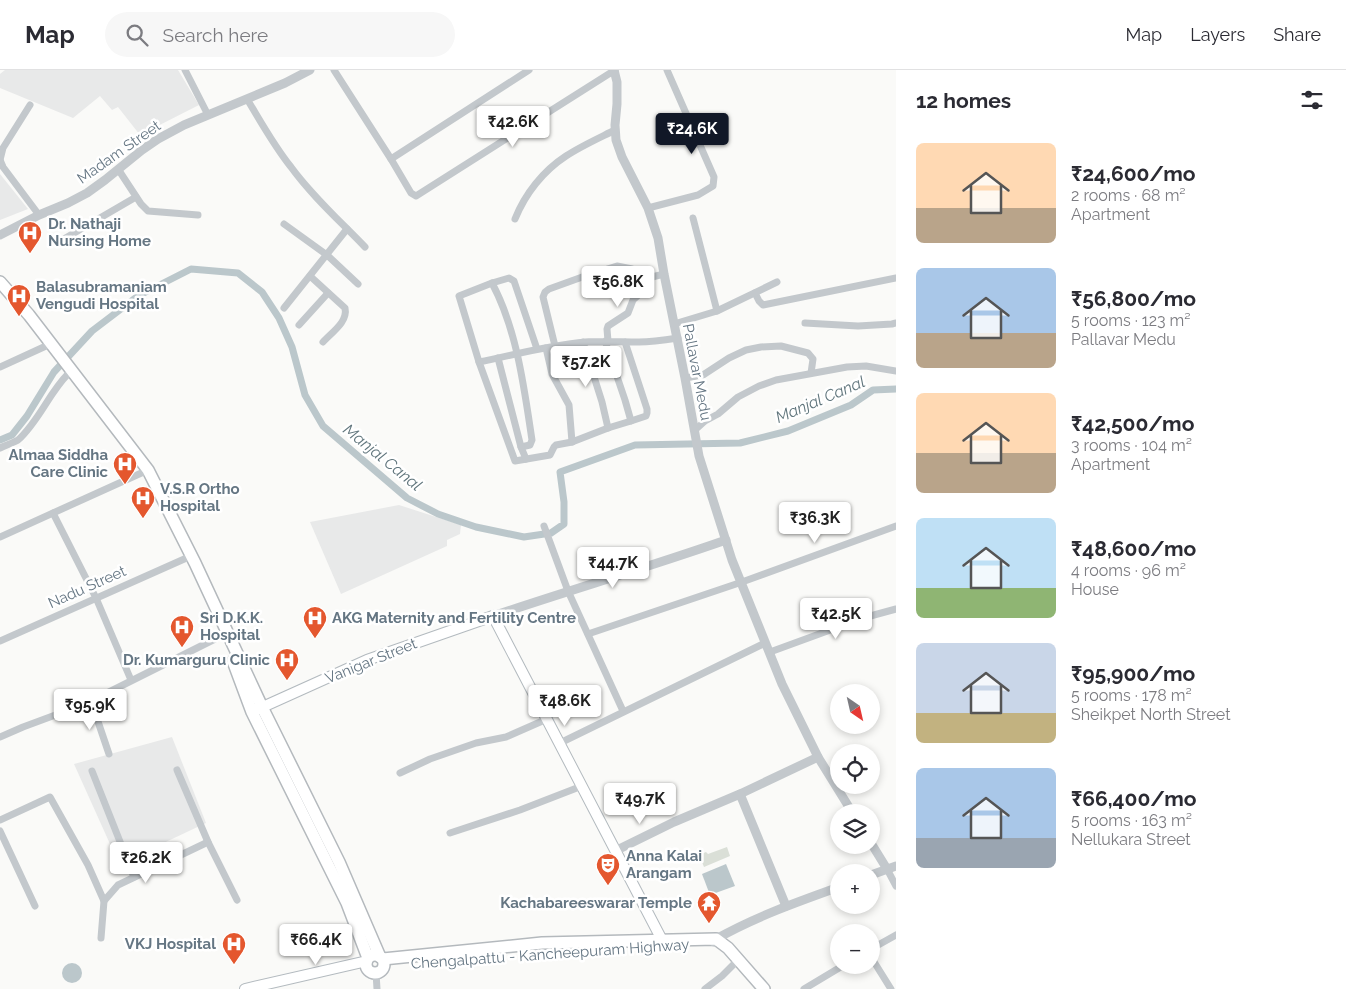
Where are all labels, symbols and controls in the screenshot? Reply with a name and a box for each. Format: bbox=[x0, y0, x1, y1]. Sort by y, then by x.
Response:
search box bbox=[105, 12, 455, 57]
text: Map bbox=[25, 20, 75, 49]
icon: search bbox=[123, 21, 151, 49]
text: Search here bbox=[163, 24, 268, 46]
text: Map bbox=[1126, 24, 1162, 45]
text: Layers bbox=[1190, 24, 1245, 45]
text: Share bbox=[1273, 24, 1321, 45]
icon: filters bbox=[1298, 86, 1326, 114]
text: 12 homes bbox=[916, 88, 1011, 113]
pin: ₹42.6K bbox=[472, 106, 554, 148]
text: ₹42.6K bbox=[488, 112, 538, 131]
pin: ₹24.6K bbox=[651, 112, 733, 155]
street label: Madam Street bbox=[74, 117, 164, 187]
text: ₹24.6K bbox=[667, 119, 717, 138]
text: ₹24,600/mo bbox=[1071, 161, 1196, 186]
icon: home bbox=[956, 163, 1016, 223]
text: 2 rooms · 68 m² bbox=[1071, 186, 1186, 205]
text: Apartment bbox=[1071, 205, 1150, 224]
place label: Dr. Nathaji Nursing Home bbox=[48, 215, 151, 250]
hospital icon: Dr. Nathaji Nursing Home bbox=[17, 220, 43, 254]
pin: ₹56.8K bbox=[577, 266, 659, 308]
text: ₹56.8K bbox=[592, 272, 644, 291]
place label: Balasubramaniam Vengudi Hospital bbox=[36, 278, 167, 313]
hospital icon: Balasubramaniam Vengudi Hospital bbox=[6, 283, 32, 317]
text: ₹56,800/mo bbox=[1071, 286, 1196, 311]
icon: home bbox=[956, 288, 1016, 348]
text: 5 rooms · 123 m² bbox=[1071, 311, 1191, 330]
street label: Pallavar Medu bbox=[679, 322, 715, 422]
text: Pallavar Medu bbox=[1071, 330, 1176, 349]
pin: ₹57.2K bbox=[545, 346, 627, 388]
text: ₹57.2K bbox=[562, 352, 610, 371]
water label: Manjal Canal bbox=[773, 372, 868, 427]
text: ₹42,500/mo bbox=[1071, 411, 1194, 436]
icon: home bbox=[956, 413, 1016, 473]
water label: Manjal Canal bbox=[340, 420, 426, 495]
text: 3 rooms · 104 m² bbox=[1071, 436, 1192, 455]
place label: Almaa Siddha Care Clinic bbox=[8, 446, 109, 481]
hospital icon: Almaa Siddha Care Clinic bbox=[112, 451, 138, 485]
text: Apartment bbox=[1071, 455, 1150, 474]
place label: V.S.R Ortho Hospital bbox=[160, 480, 240, 515]
hospital icon: V.S.R Ortho Hospital bbox=[130, 485, 156, 519]
pin: ₹36.3K bbox=[774, 502, 856, 544]
text: ₹36.3K bbox=[790, 508, 840, 527]
text: ₹48,600/mo bbox=[1071, 536, 1196, 561]
icon: home bbox=[956, 538, 1016, 598]
pin: ₹44.7K bbox=[572, 546, 654, 589]
text: ₹44.7K bbox=[588, 553, 638, 572]
text: 4 rooms · 96 m² bbox=[1071, 561, 1186, 580]
street label: Nadu Street bbox=[45, 562, 129, 612]
text: House bbox=[1071, 580, 1119, 599]
pin: ₹42.5K bbox=[795, 598, 877, 640]
text: ₹42.5K bbox=[811, 604, 861, 623]
hospital icon: AKG Maternity and Fertility Centre bbox=[302, 605, 328, 639]
place label: Sri D.K.K. Hospital bbox=[200, 609, 263, 644]
place label: AKG Maternity and Fertility Centre bbox=[332, 609, 576, 627]
hospital icon: Sri D.K.K. Hospital bbox=[169, 614, 195, 648]
street label: Vanigar Street bbox=[322, 634, 420, 688]
hospital icon: Dr. Kumarguru Clinic bbox=[274, 647, 300, 681]
place label: Dr. Kumarguru Clinic bbox=[123, 651, 271, 669]
text: ₹95,900/mo bbox=[1071, 661, 1195, 686]
icon: home bbox=[956, 663, 1016, 723]
pin: ₹48.6K bbox=[524, 684, 606, 727]
north arrow bbox=[830, 684, 880, 734]
map controls bbox=[830, 684, 880, 974]
text: 5 rooms · 178 m² bbox=[1071, 686, 1192, 705]
pin: ₹95.9K bbox=[49, 688, 131, 731]
text: ₹48.6K bbox=[539, 691, 591, 710]
text: ₹95.9K bbox=[65, 695, 115, 714]
text: Sheikpet North Street bbox=[1071, 705, 1231, 724]
button: locate bbox=[830, 744, 880, 794]
pin: ₹49.7K bbox=[599, 782, 681, 825]
text: ₹66,400/mo bbox=[1071, 786, 1196, 811]
icon: home bbox=[956, 788, 1016, 848]
text: ₹49.7K bbox=[615, 789, 665, 808]
button: layers bbox=[830, 804, 880, 854]
text: 5 rooms · 163 m² bbox=[1071, 811, 1192, 830]
text: Nellukara Street bbox=[1071, 830, 1191, 849]
pin: ₹26.2K bbox=[105, 842, 187, 884]
place label: Anna Kalai Arangam bbox=[626, 847, 702, 882]
text: ₹26.2K bbox=[121, 848, 171, 867]
theatre icon: Anna Kalai Arangam bbox=[595, 852, 621, 886]
button: + bbox=[830, 864, 880, 914]
temple icon: Kachabareeswarar Temple bbox=[696, 890, 722, 924]
place label: Kachabareeswarar Temple bbox=[500, 894, 692, 912]
pin: ₹66.4K bbox=[275, 924, 357, 966]
button: − bbox=[830, 924, 880, 974]
text: ₹66.4K bbox=[290, 930, 342, 949]
hospital icon: VKJ Hospital bbox=[221, 931, 247, 965]
place label: VKJ Hospital bbox=[125, 935, 216, 953]
street label: Chengalpattu - Kancheepuram Highway bbox=[410, 935, 690, 973]

